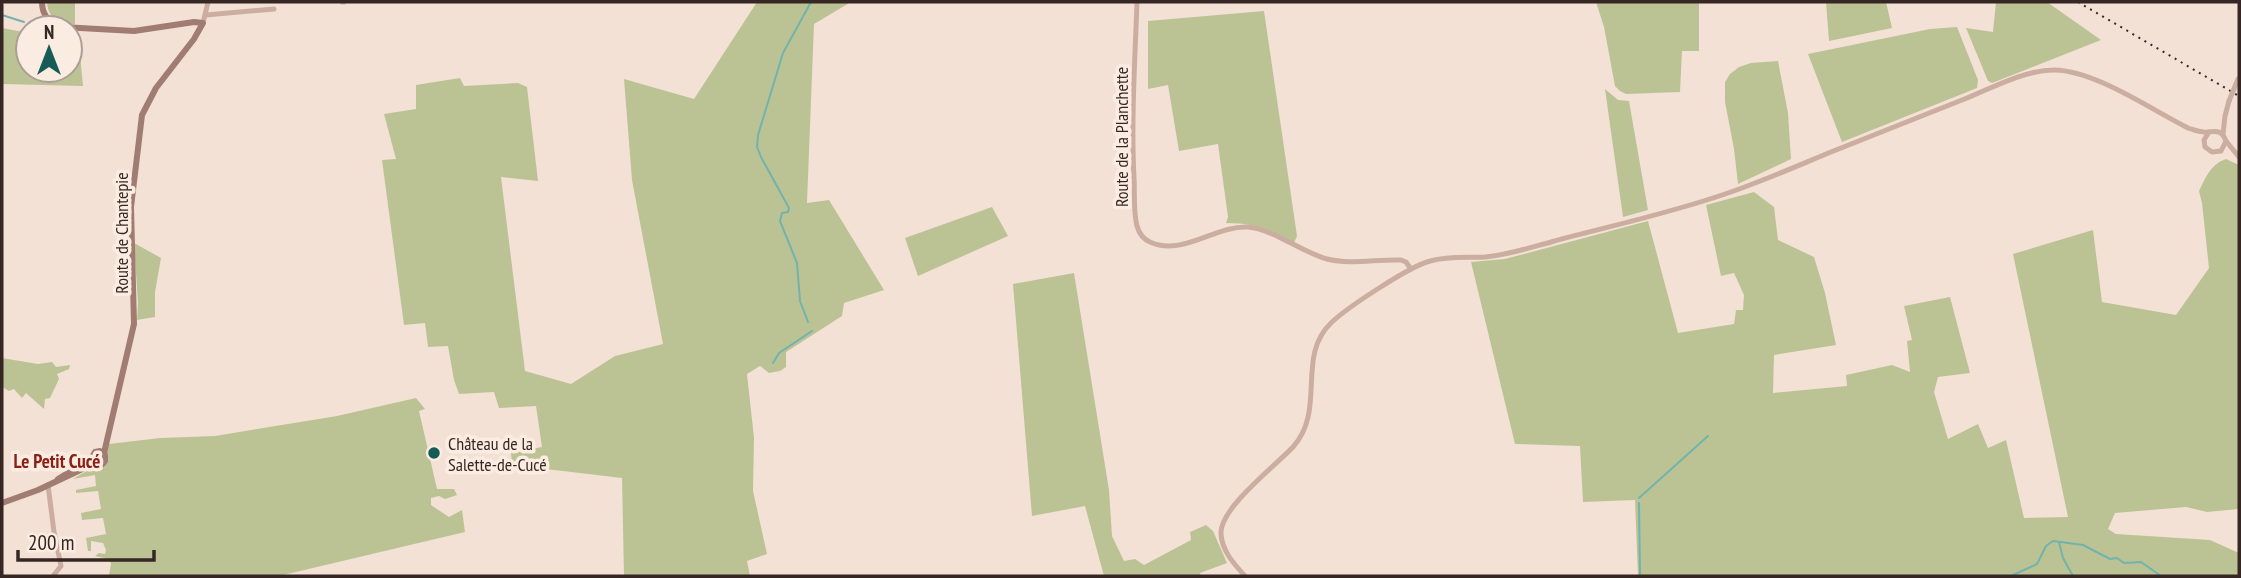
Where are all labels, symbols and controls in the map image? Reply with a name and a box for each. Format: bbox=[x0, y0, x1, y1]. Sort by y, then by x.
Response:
north arrow bbox=[14, 14, 84, 84]
text: N bbox=[44, 20, 54, 44]
street label: Route de la Planchette bbox=[1110, 67, 1133, 207]
street label: Route de Chantepie bbox=[110, 172, 133, 294]
place label: Château de la Salette-de-Cucé bbox=[448, 432, 547, 476]
marker: Château de la Salette-de-Cucé bbox=[426, 445, 442, 461]
district label: Le Petit Cucé bbox=[14, 449, 100, 473]
scale bar bbox=[18, 518, 154, 562]
text: 200 m bbox=[28, 529, 74, 556]

